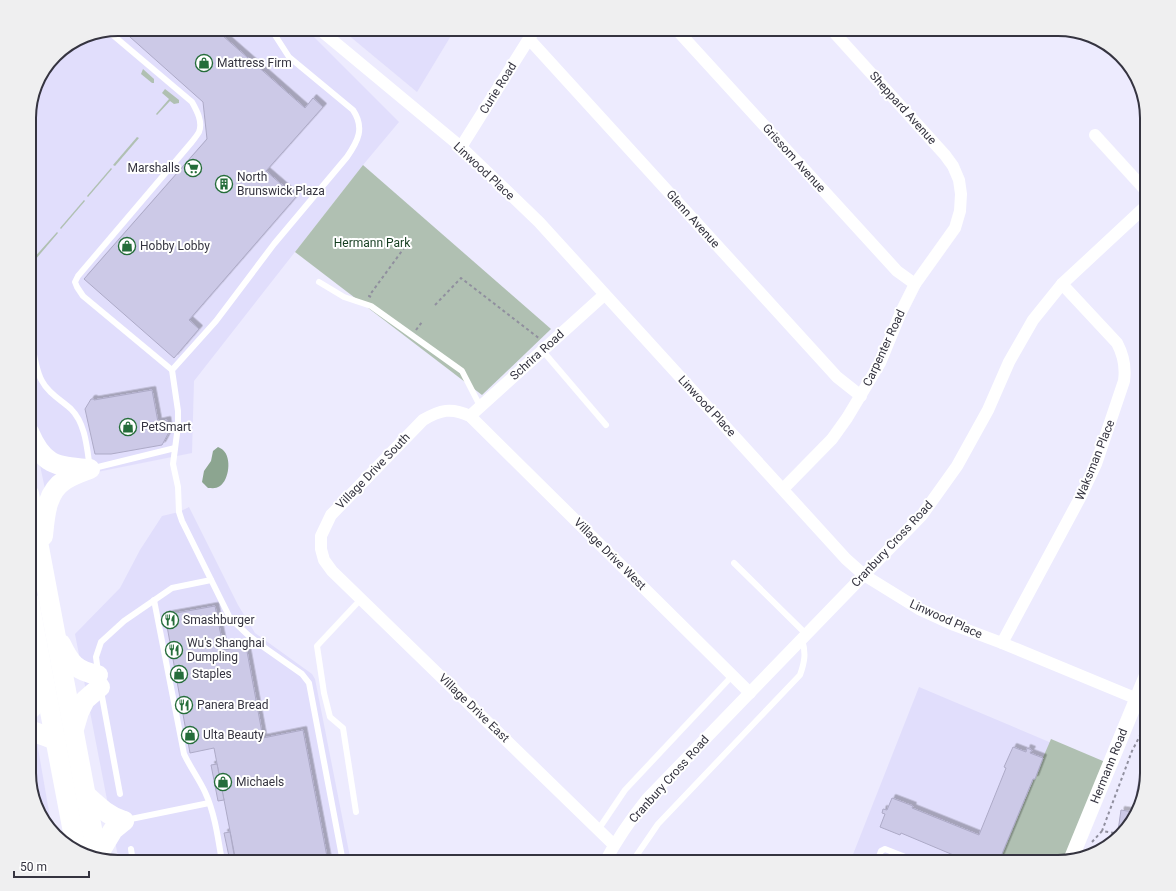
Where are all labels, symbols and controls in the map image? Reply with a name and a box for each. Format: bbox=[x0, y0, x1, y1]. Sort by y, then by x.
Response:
shop icon: Mattress Firm bbox=[194, 53, 214, 73]
place label: Mattress Firm bbox=[217, 56, 292, 70]
street label: Curie Road bbox=[477, 60, 519, 116]
street label: Sheppard Avenue bbox=[867, 69, 939, 147]
street label: Grissom Avenue bbox=[760, 121, 828, 195]
street label: Linwood Place bbox=[451, 139, 517, 203]
supermarket icon: Marshalls bbox=[183, 158, 203, 178]
place label: Marshalls bbox=[128, 161, 180, 175]
place label: North Brunswick Plaza bbox=[237, 170, 325, 198]
building icon: North Brunswick Plaza bbox=[214, 174, 234, 194]
street label: Glenn Avenue bbox=[663, 187, 723, 251]
shop icon: Hobby Lobby bbox=[117, 236, 137, 256]
park label: Hermann Park bbox=[334, 236, 411, 250]
place label: Hobby Lobby bbox=[140, 239, 210, 253]
street label: Carpenter Road bbox=[860, 307, 908, 389]
street label: Schrira Road bbox=[507, 327, 567, 383]
street label: Linwood Place bbox=[675, 373, 739, 439]
shop icon: PetSmart bbox=[118, 417, 138, 437]
street label: Waksman Place bbox=[1072, 418, 1118, 502]
place label: PetSmart bbox=[141, 420, 191, 434]
street label: Village Drive South bbox=[333, 430, 413, 512]
street label: Cranbury Cross Road bbox=[849, 498, 935, 590]
street label: Village Drive West bbox=[571, 515, 649, 593]
street label: Linwood Place bbox=[907, 597, 985, 641]
restaurant icon: Smashburger bbox=[160, 610, 180, 630]
place label: Smashburger bbox=[183, 613, 254, 627]
place label: Wu's Shanghai Dumpling bbox=[187, 636, 265, 664]
restaurant icon: Wu's Shanghai Dumpling bbox=[164, 640, 184, 660]
shop icon: Staples bbox=[169, 664, 189, 684]
place label: Staples bbox=[192, 667, 232, 681]
street label: Village Drive East bbox=[436, 671, 512, 745]
restaurant icon: Panera Bread bbox=[174, 695, 194, 715]
place label: Panera Bread bbox=[197, 698, 268, 712]
shop icon: Ulta Beauty bbox=[180, 725, 200, 745]
street label: Hermann Road bbox=[1088, 726, 1130, 806]
place label: Ulta Beauty bbox=[203, 728, 264, 742]
street label: Cranbury Cross Road bbox=[626, 733, 712, 825]
shop icon: Michaels bbox=[213, 772, 233, 792]
place label: Michaels bbox=[236, 775, 284, 789]
scale bar bbox=[14, 853, 89, 879]
text: 50 m bbox=[20, 860, 47, 874]

